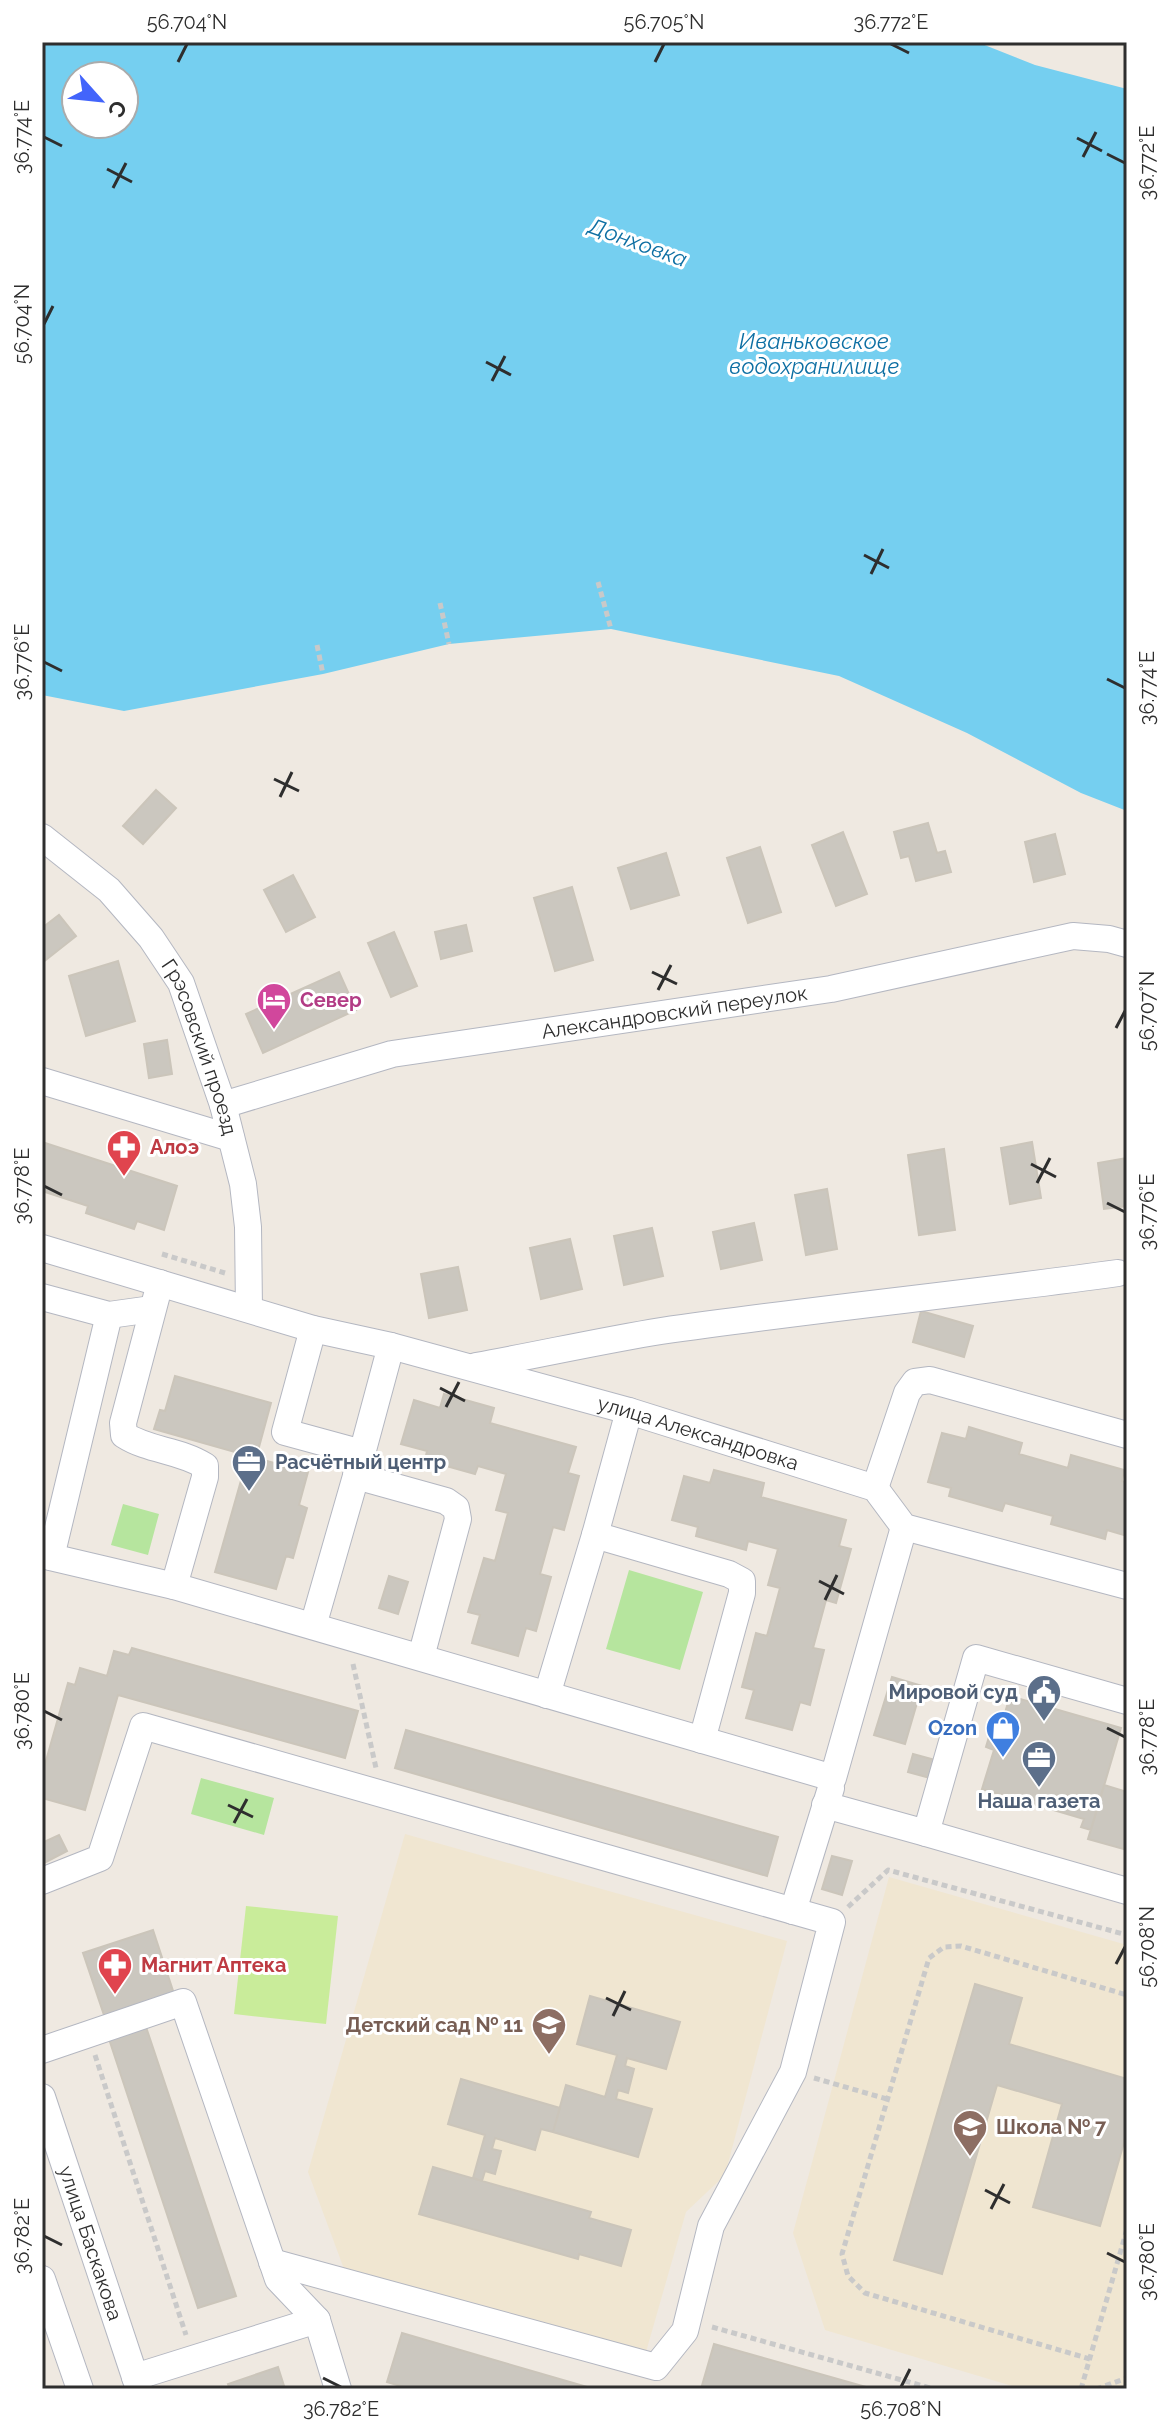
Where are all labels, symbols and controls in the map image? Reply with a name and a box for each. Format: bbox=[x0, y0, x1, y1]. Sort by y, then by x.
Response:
text: 56.704°N bbox=[147, 10, 227, 34]
text: 56.705°N bbox=[624, 10, 704, 34]
text: 36.772°E bbox=[853, 10, 929, 34]
north arrow bbox=[60, 60, 140, 140]
text: С bbox=[103, 96, 133, 122]
text: 36.774°E bbox=[10, 100, 34, 174]
text: 36.772°E bbox=[1135, 125, 1159, 201]
water label: Донховка bbox=[584, 212, 691, 272]
text: 56.704°N bbox=[10, 284, 34, 364]
water label: Иваньковское водохранилище bbox=[729, 328, 899, 379]
text: 36.776°E bbox=[10, 624, 34, 700]
text: 36.774°E bbox=[1135, 651, 1159, 725]
street label: Грэсовский проезд bbox=[157, 955, 242, 1138]
text: 56.707°N bbox=[1135, 971, 1159, 1051]
hotel icon: Север bbox=[255, 981, 293, 1031]
street label: Александровский переулок bbox=[540, 981, 809, 1044]
place label: Север bbox=[300, 988, 362, 1012]
pharmacy icon: Алоэ bbox=[105, 1128, 143, 1178]
place label: Алоэ bbox=[150, 1135, 199, 1159]
text: 36.778°E bbox=[10, 1148, 34, 1224]
text: 36.776°E bbox=[1135, 1174, 1159, 1250]
street label: улица Александровка bbox=[595, 1391, 802, 1475]
office icon: Расчётный центр bbox=[230, 1443, 268, 1493]
place label: Расчётный центр bbox=[275, 1450, 447, 1474]
text: 36.780°E bbox=[10, 1672, 34, 1750]
public building icon: Мировой суд bbox=[1025, 1673, 1063, 1723]
place label: Мировой суд bbox=[888, 1680, 1018, 1704]
text: 36.778°E bbox=[1135, 1699, 1159, 1775]
shop icon: Ozon bbox=[984, 1709, 1022, 1759]
place label: Ozon bbox=[928, 1716, 977, 1740]
office icon: Наша газета bbox=[1020, 1739, 1058, 1789]
place label: Наша газета bbox=[978, 1789, 1100, 1813]
text: 56.708°N bbox=[1135, 1906, 1159, 1988]
pharmacy icon: Магнит Аптека bbox=[96, 1946, 134, 1996]
place label: Магнит Аптека bbox=[141, 1953, 287, 1977]
school or university icon: Детский сад № 11 bbox=[530, 2006, 568, 2056]
place label: Детский сад № 11 bbox=[345, 2013, 523, 2037]
school or university icon: Школа № 7 bbox=[951, 2108, 989, 2158]
place label: Школа № 7 bbox=[996, 2115, 1107, 2139]
street label: улица Баскакова bbox=[54, 2163, 127, 2323]
text: 36.782°E bbox=[10, 2198, 34, 2274]
text: 36.780°E bbox=[1135, 2223, 1159, 2301]
text: 36.782°E bbox=[303, 2397, 379, 2421]
text: 56.708°N bbox=[860, 2397, 942, 2421]

